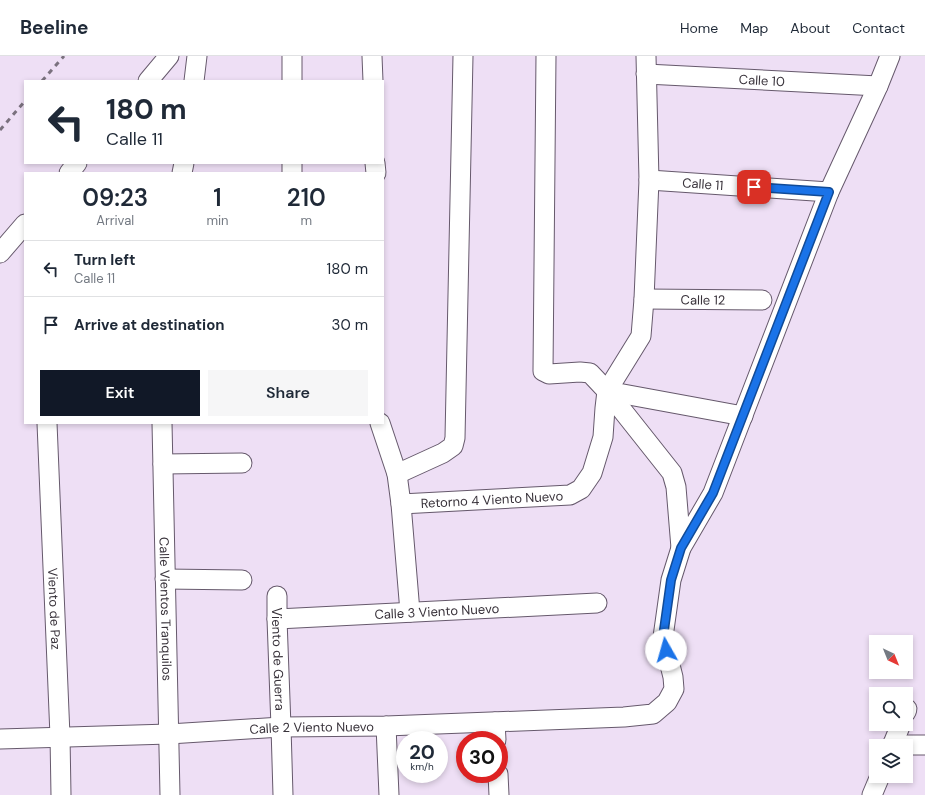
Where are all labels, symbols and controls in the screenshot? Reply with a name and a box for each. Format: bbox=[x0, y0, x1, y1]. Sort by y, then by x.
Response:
text: Beeline bbox=[20, 15, 88, 40]
text: Home bbox=[680, 19, 718, 37]
text: Map bbox=[740, 19, 768, 37]
text: About bbox=[790, 19, 830, 37]
text: Contact bbox=[852, 19, 905, 37]
street label: Calle 10 bbox=[738, 70, 785, 90]
text: 180 m bbox=[106, 91, 187, 128]
icon: left bbox=[40, 96, 92, 148]
text: Calle 11 bbox=[106, 127, 163, 151]
pin bbox=[737, 170, 771, 204]
street label: Calle 11 bbox=[682, 174, 724, 193]
icon: arrive bbox=[743, 176, 765, 198]
text: 09:23 bbox=[82, 182, 148, 213]
text: 1 bbox=[213, 182, 222, 213]
text: 210 bbox=[287, 182, 326, 213]
text: Arrival bbox=[96, 212, 134, 229]
text: min bbox=[206, 212, 229, 229]
text: m bbox=[300, 212, 312, 229]
text: Turn left bbox=[74, 250, 135, 270]
icon: left bbox=[40, 258, 62, 280]
text: 180 m bbox=[327, 259, 368, 279]
text: Calle 11 bbox=[74, 270, 115, 287]
street label: Calle 12 bbox=[681, 291, 725, 308]
icon: arrive bbox=[40, 314, 62, 336]
text: Arrive at destination bbox=[74, 315, 225, 335]
text: 30 m bbox=[332, 315, 368, 335]
button: Exit bbox=[40, 370, 200, 416]
button: Share bbox=[208, 370, 368, 416]
street label: Retorno 4 Viento Nuevo bbox=[420, 487, 564, 511]
street label: Calle Vientos Tranquilos bbox=[156, 537, 176, 681]
street label: Viento de Paz bbox=[45, 567, 65, 650]
street label: Calle 3 Viento Nuevo bbox=[374, 599, 500, 623]
street label: Viento de Guerra bbox=[269, 607, 289, 711]
position arrow bbox=[645, 629, 687, 671]
north arrow bbox=[869, 635, 913, 679]
map controls bbox=[869, 635, 913, 783]
button: search bbox=[869, 687, 913, 731]
street label: Calle 2 Viento Nuevo bbox=[249, 718, 374, 737]
speed limit sign: 30 bbox=[456, 731, 508, 783]
text: 20 bbox=[409, 739, 435, 765]
button: layers bbox=[869, 739, 913, 783]
text: km/h bbox=[410, 760, 434, 773]

